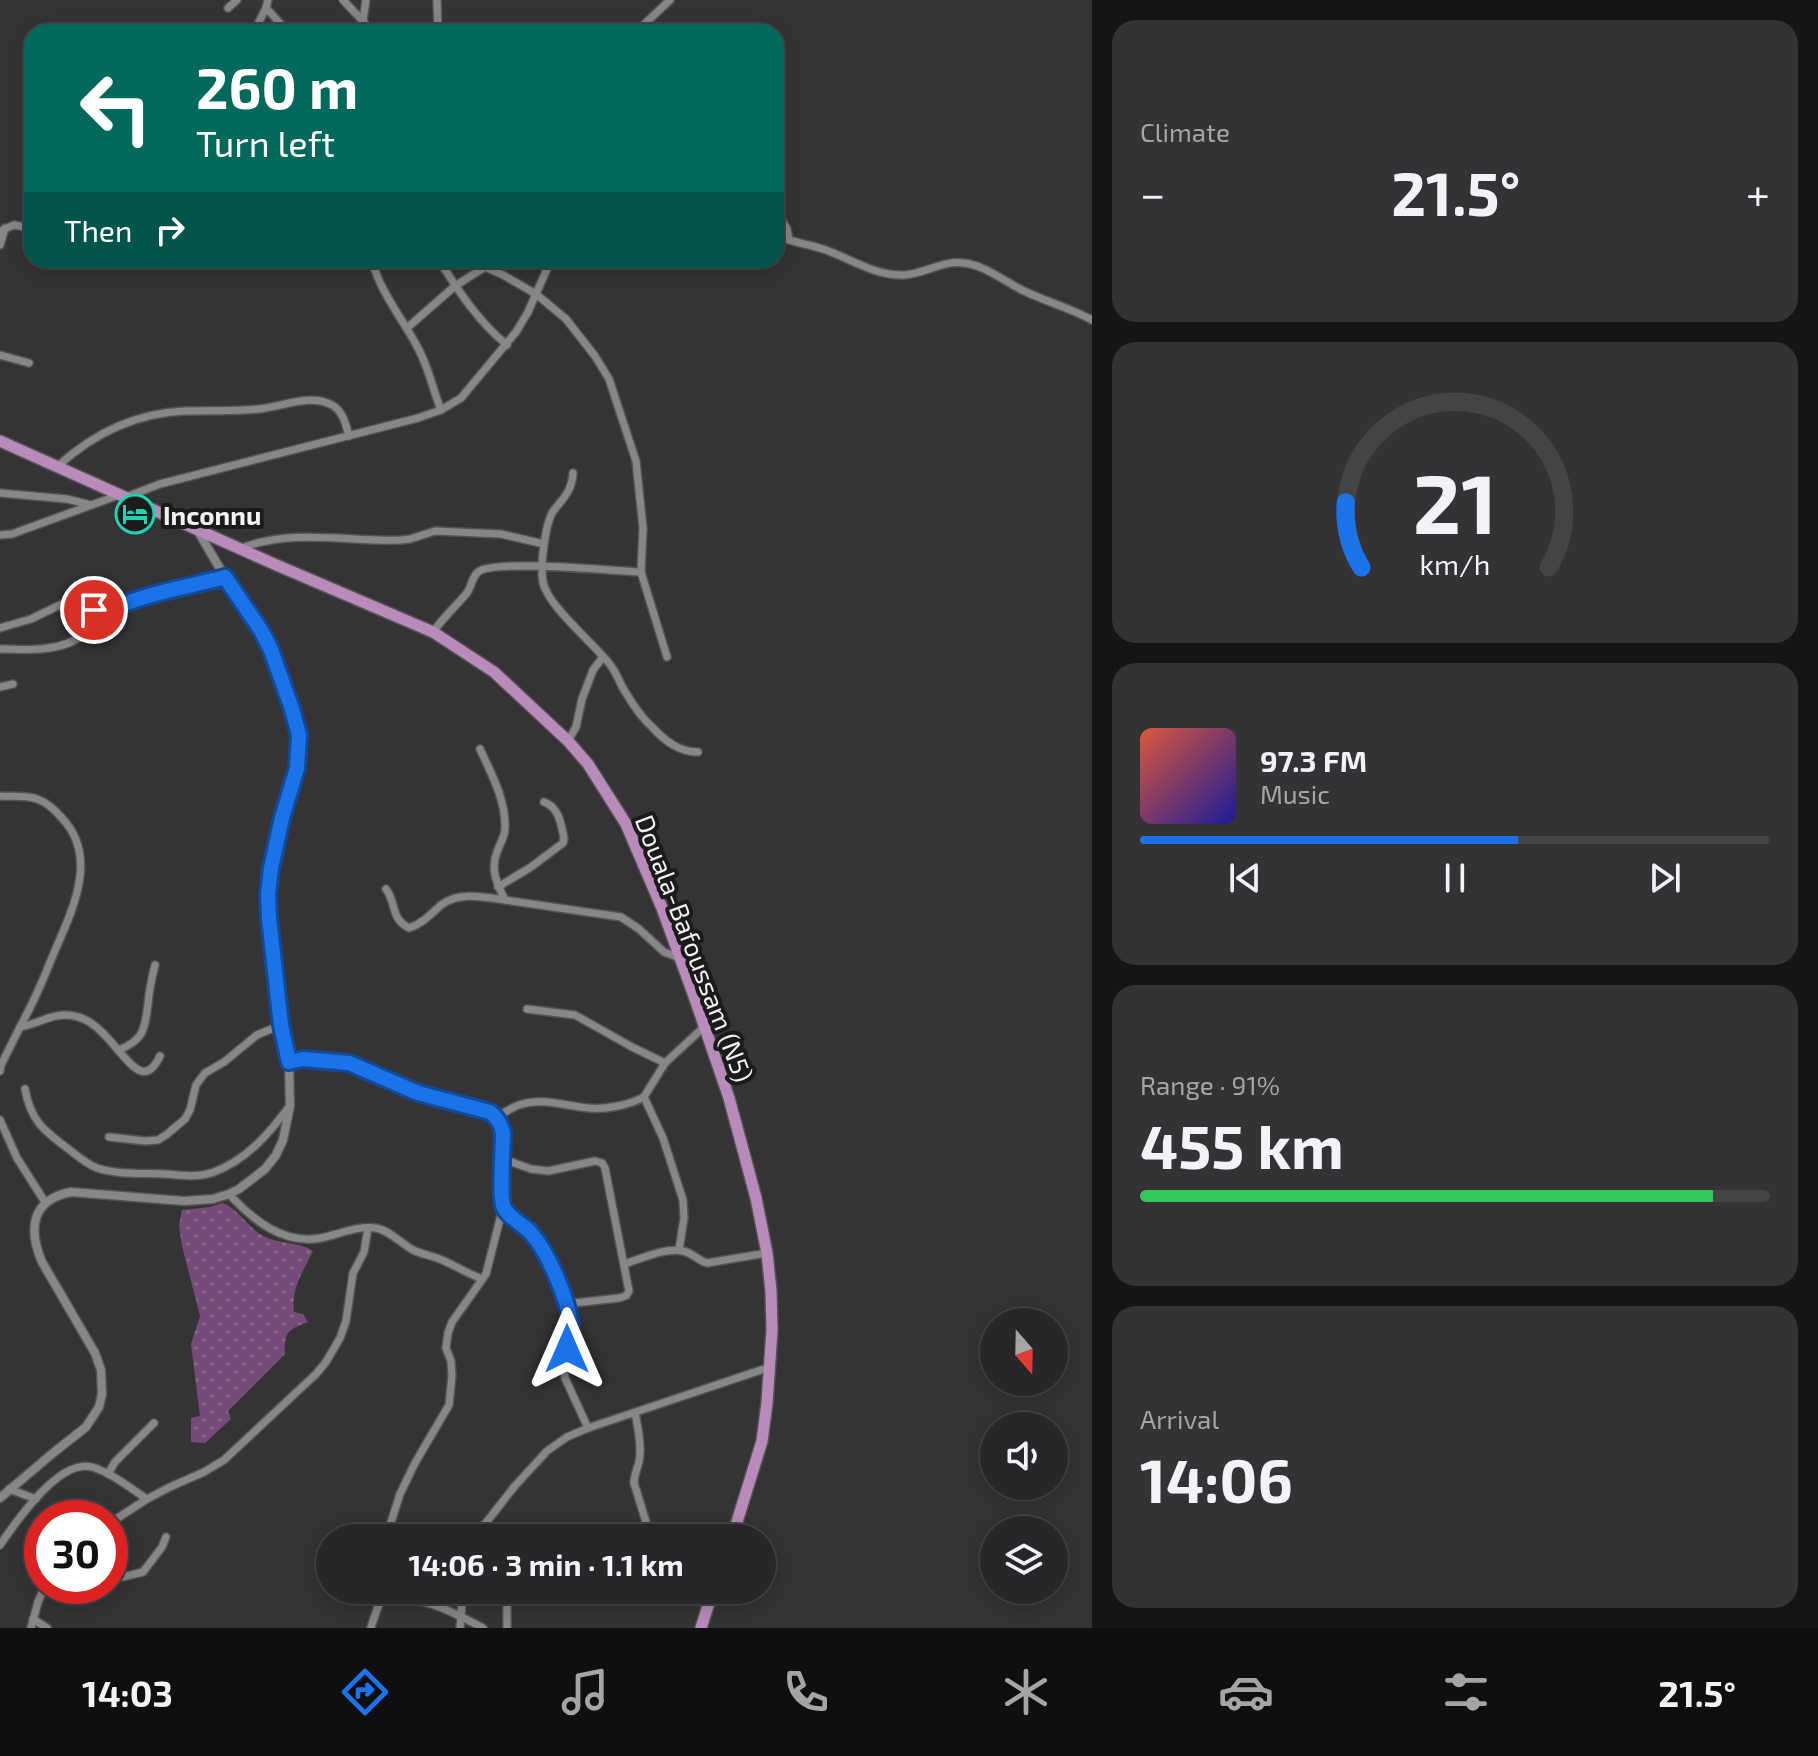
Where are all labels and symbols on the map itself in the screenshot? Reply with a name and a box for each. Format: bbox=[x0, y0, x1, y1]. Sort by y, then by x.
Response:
hotel icon: Inconnu bbox=[114, 493, 156, 535]
place label: Inconnu bbox=[163, 499, 261, 530]
pin bbox=[60, 576, 128, 644]
street label: Douala-Bafoussam (N5) bbox=[630, 810, 760, 1086]
position arrow bbox=[525, 1307, 609, 1391]
north arrow bbox=[980, 1308, 1068, 1396]
speed limit sign: 30 bbox=[24, 1500, 128, 1604]

